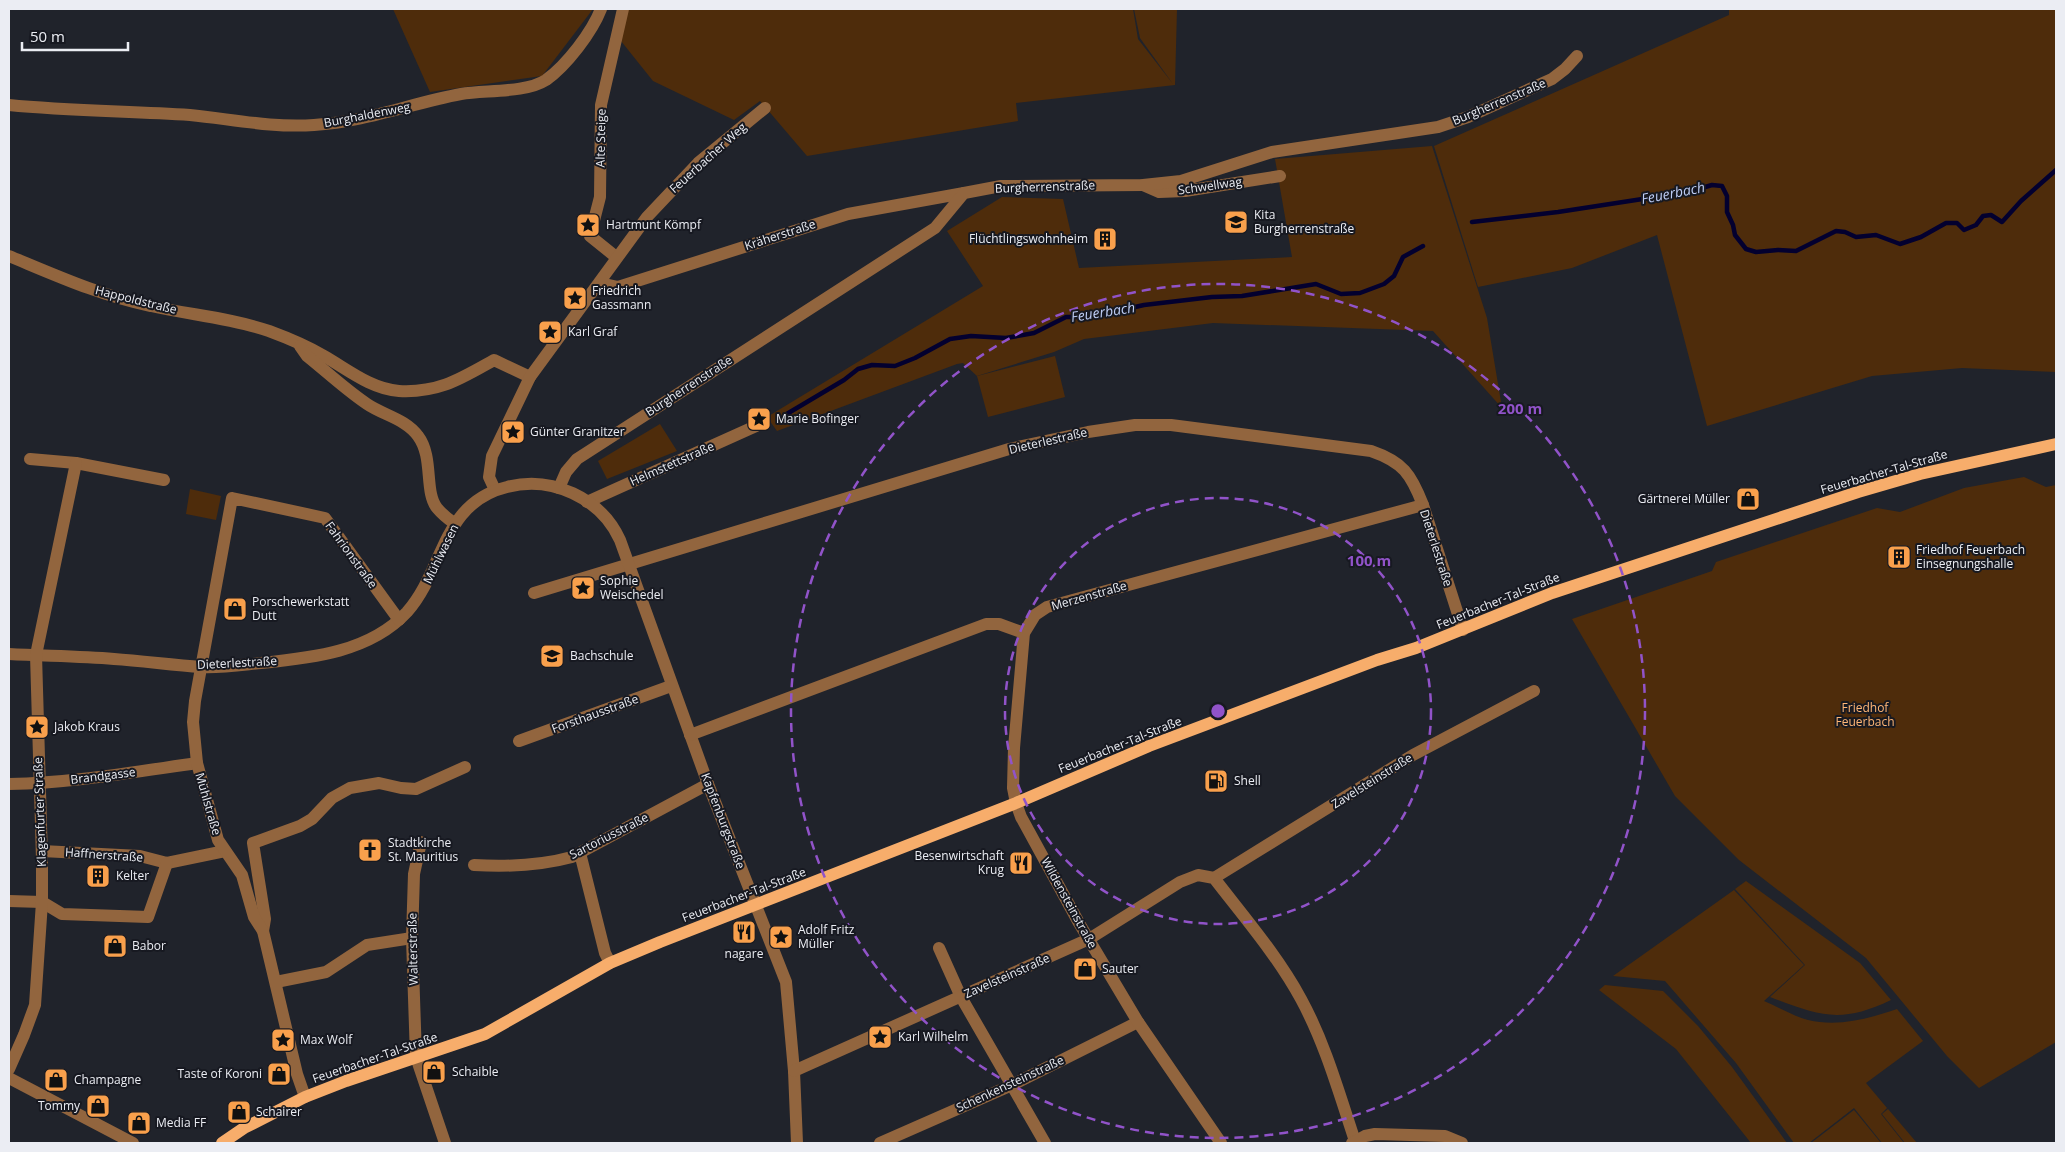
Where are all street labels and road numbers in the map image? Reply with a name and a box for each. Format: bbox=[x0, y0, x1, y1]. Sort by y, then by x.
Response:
street label: Burgherrenstraße bbox=[1449, 74, 1549, 129]
street label: Burghaldenweg bbox=[322, 98, 412, 131]
street label: Alte Steige bbox=[591, 108, 610, 167]
street label: Feuerbacher Weg bbox=[666, 118, 750, 197]
street label: Schwellwag bbox=[1177, 173, 1243, 198]
street label: Burgherrenstraße bbox=[995, 176, 1096, 197]
street label: Kräherstraße bbox=[742, 215, 818, 254]
street label: Happoldstraße bbox=[94, 281, 179, 318]
street label: Burgherrenstraße bbox=[642, 351, 736, 420]
street label: Dieterlestraße bbox=[1007, 423, 1089, 458]
street label: Helmstettstraße bbox=[627, 437, 717, 490]
street label: Feuerbacher-Tal-Straße bbox=[1818, 445, 1950, 498]
street label: Dieterlestraße bbox=[1416, 507, 1457, 589]
street label: Fahrionstraße bbox=[321, 518, 382, 592]
street label: Mühlwasen bbox=[419, 521, 462, 586]
street label: Feuerbacher-Tal-Straße bbox=[1434, 568, 1562, 633]
street label: Merzenstraße bbox=[1049, 577, 1129, 614]
street label: Dieterlestraße bbox=[197, 652, 278, 673]
street label: Forsthausstraße bbox=[549, 690, 641, 737]
street label: Feuerbacher-Tal-Straße bbox=[1056, 712, 1184, 777]
street label: Zavelsteinstraße bbox=[1328, 749, 1416, 812]
street label: Klagenfurter Straße bbox=[29, 757, 50, 867]
street label: Brandgasse bbox=[69, 763, 137, 788]
street label: Kapfenburgstraße bbox=[697, 770, 750, 871]
street label: Mühlstraße bbox=[191, 771, 226, 837]
street label: Sartoriusstraße bbox=[566, 808, 651, 863]
street label: Haffnerstraße bbox=[64, 843, 144, 866]
street label: Wildensteinstraße bbox=[1037, 854, 1102, 951]
street label: Feuerbacher-Tal-Straße bbox=[679, 863, 808, 926]
street label: Walterstraße bbox=[403, 912, 422, 985]
street label: Zavelsteinstraße bbox=[961, 949, 1053, 1002]
street label: Feuerbacher-Tal-Straße bbox=[310, 1028, 440, 1087]
street label: Schenkensteinstraße bbox=[953, 1051, 1067, 1116]

